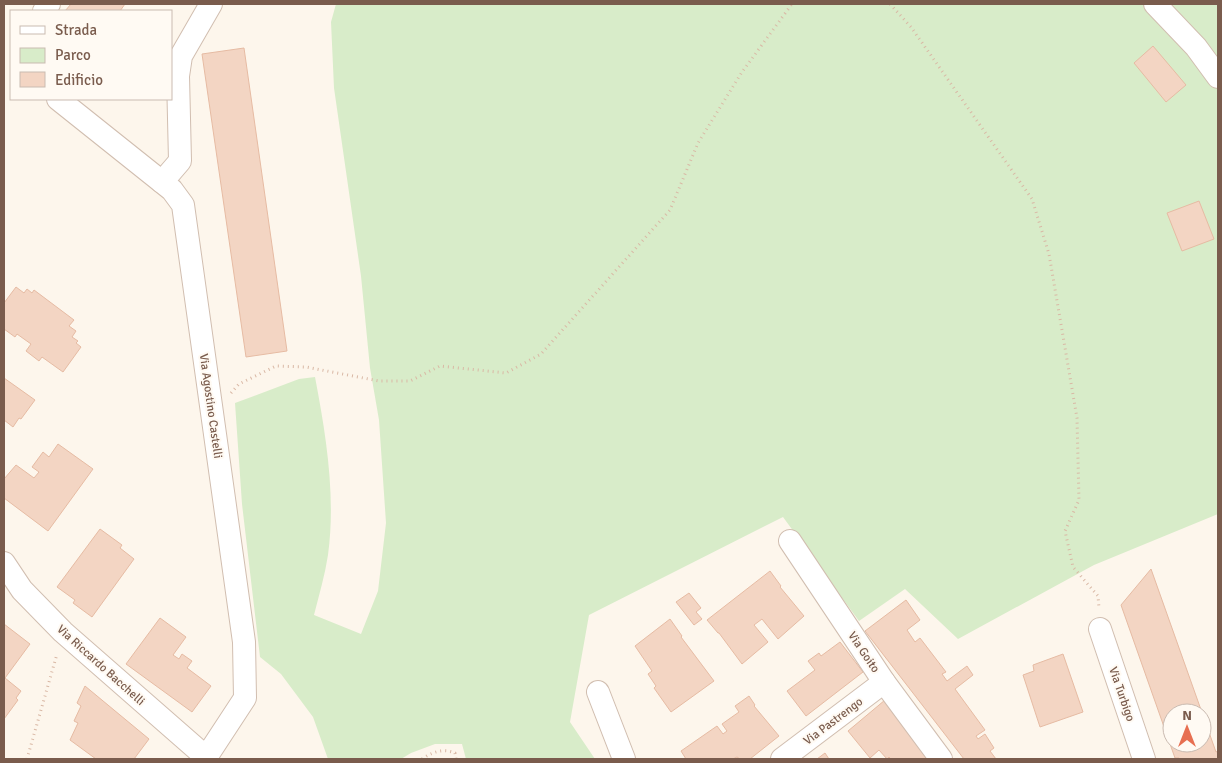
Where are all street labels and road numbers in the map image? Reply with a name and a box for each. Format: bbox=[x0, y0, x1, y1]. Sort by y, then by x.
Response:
street label: Via Agostino Castelli bbox=[196, 353, 225, 459]
street label: Via Riccardo Bacchelli bbox=[54, 622, 148, 709]
street label: Via Goito bbox=[844, 629, 883, 676]
street label: Via Turbigo bbox=[1105, 665, 1138, 724]
street label: Via Pastrengo bbox=[801, 694, 866, 749]

